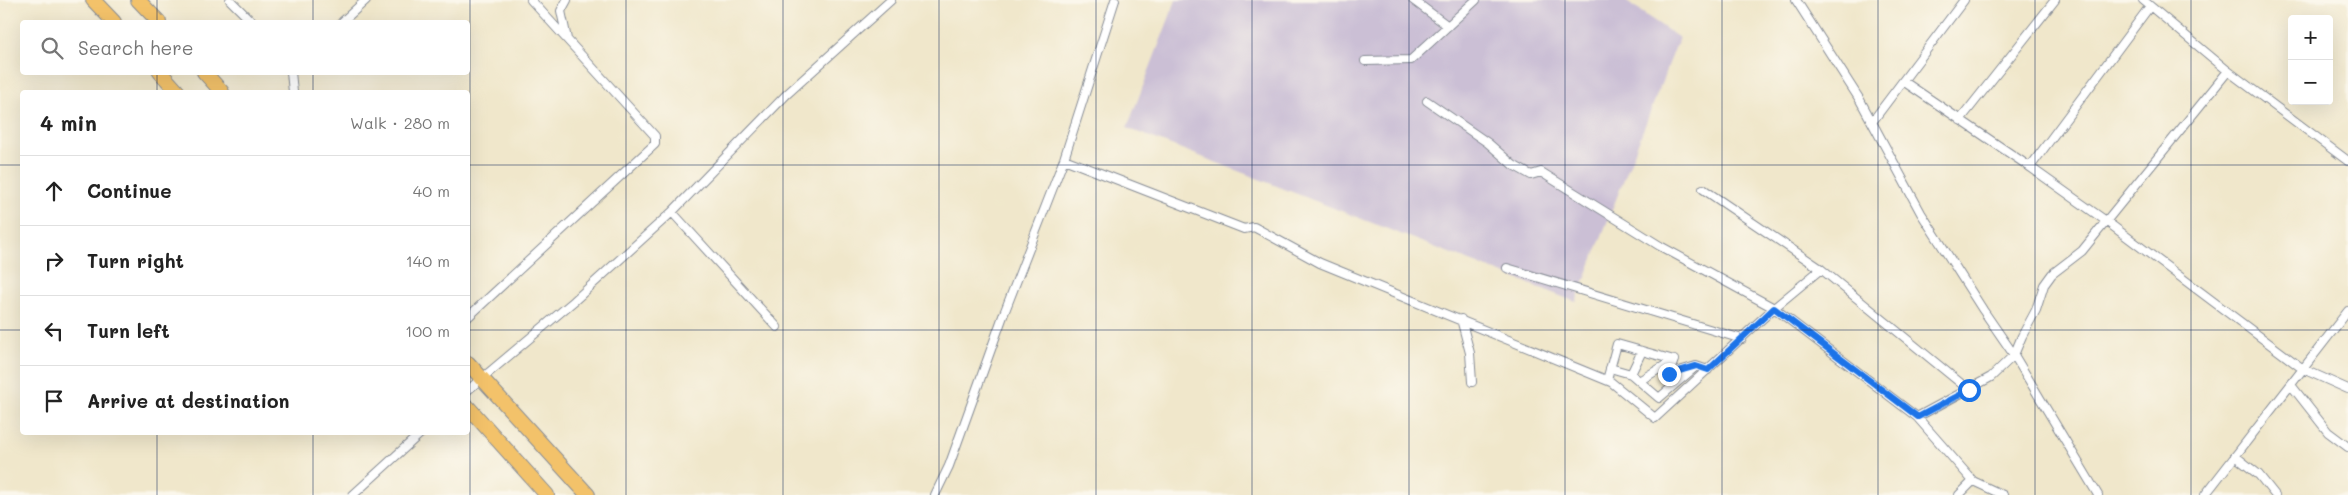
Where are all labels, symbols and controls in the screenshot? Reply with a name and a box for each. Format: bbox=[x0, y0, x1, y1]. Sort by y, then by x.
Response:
map controls bbox=[2288, 15, 2333, 105]
button: + bbox=[2288, 15, 2333, 60]
search box bbox=[20, 20, 470, 75]
icon: search bbox=[38, 34, 66, 62]
text: Search here bbox=[78, 35, 194, 60]
button: − bbox=[2288, 60, 2333, 105]
text: 4 min bbox=[40, 109, 97, 136]
text: Walk · 280 m bbox=[350, 112, 450, 133]
icon: ahead bbox=[40, 177, 68, 205]
text: Continue bbox=[87, 178, 172, 203]
text: 40 m bbox=[413, 180, 450, 201]
icon: right bbox=[40, 247, 68, 275]
text: Turn right bbox=[87, 248, 184, 273]
text: 140 m bbox=[406, 250, 450, 271]
icon: left bbox=[40, 317, 68, 345]
text: Turn left bbox=[87, 318, 170, 343]
text: 100 m bbox=[405, 320, 450, 341]
route end bbox=[1658, 363, 1681, 386]
route start bbox=[1958, 379, 1981, 402]
icon: arrive bbox=[40, 387, 68, 415]
text: Arrive at destination bbox=[87, 388, 290, 413]

